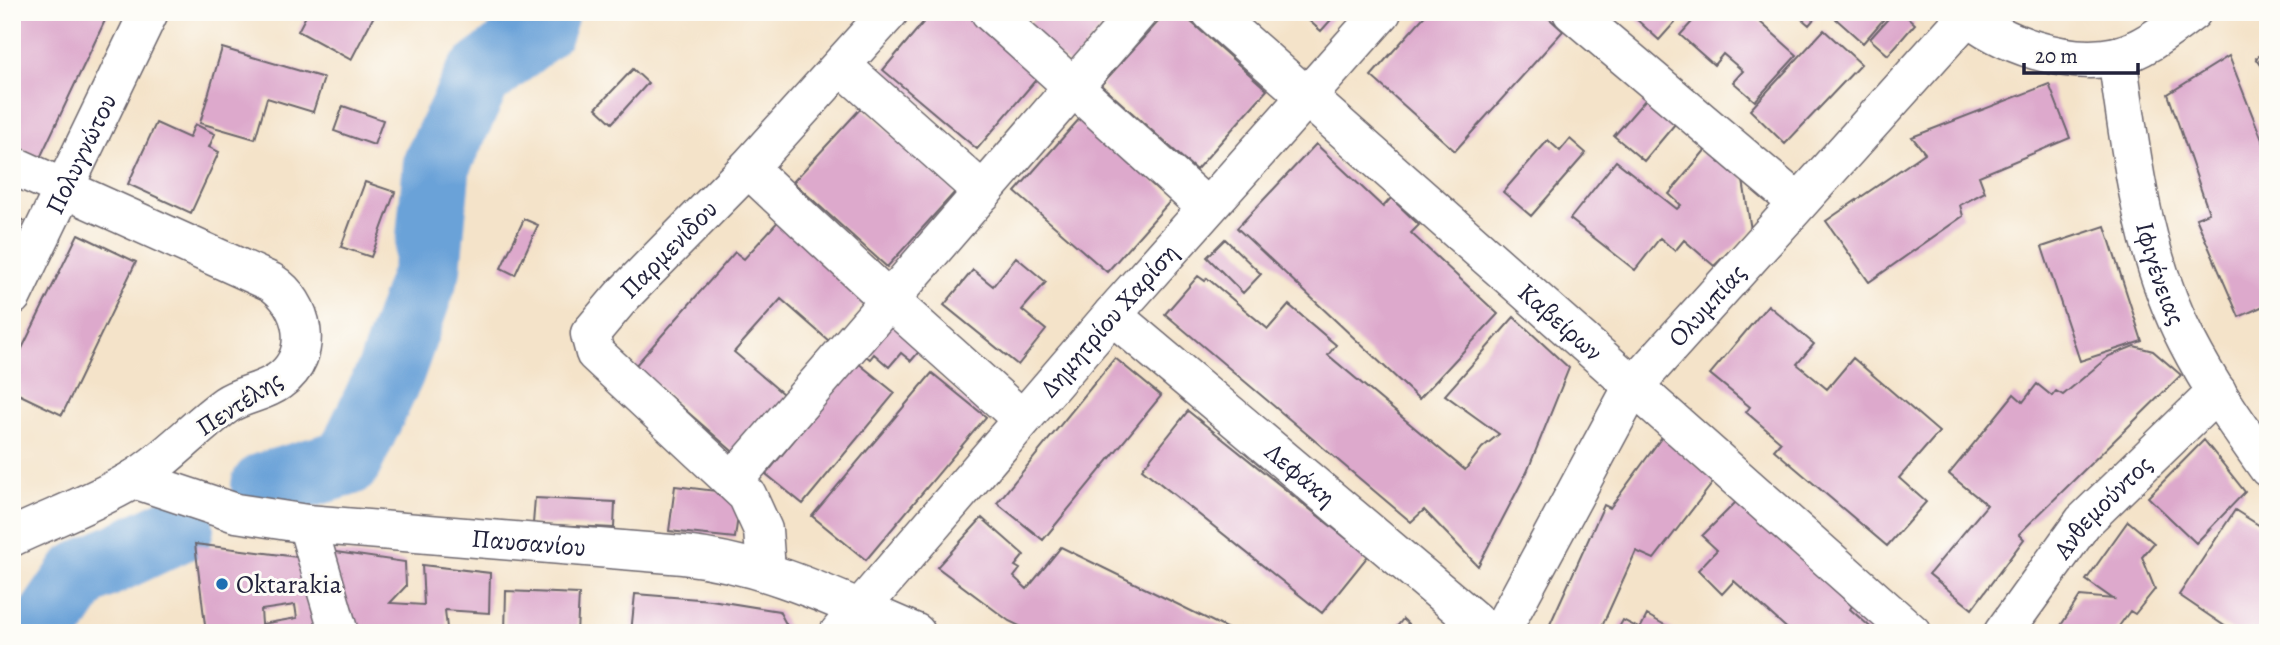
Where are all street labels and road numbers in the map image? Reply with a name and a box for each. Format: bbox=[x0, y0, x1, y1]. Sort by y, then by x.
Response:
street label: Πολυγνώτου bbox=[37, 88, 125, 220]
street label: Παρμενίδου bbox=[612, 192, 725, 306]
street label: Ιφιγένειας bbox=[2127, 219, 2194, 330]
street label: Δημητρίου Χαρίση bbox=[1032, 236, 1186, 405]
street label: Ολυμπίας bbox=[1660, 256, 1754, 355]
street label: Καβείρων bbox=[1510, 275, 1610, 369]
street label: Πεντέλης bbox=[189, 363, 289, 444]
street label: Λεφάκη bbox=[1257, 434, 1343, 515]
street label: Ανθεμούντος bbox=[2045, 447, 2160, 567]
street label: Παυσανίου bbox=[470, 521, 587, 565]

